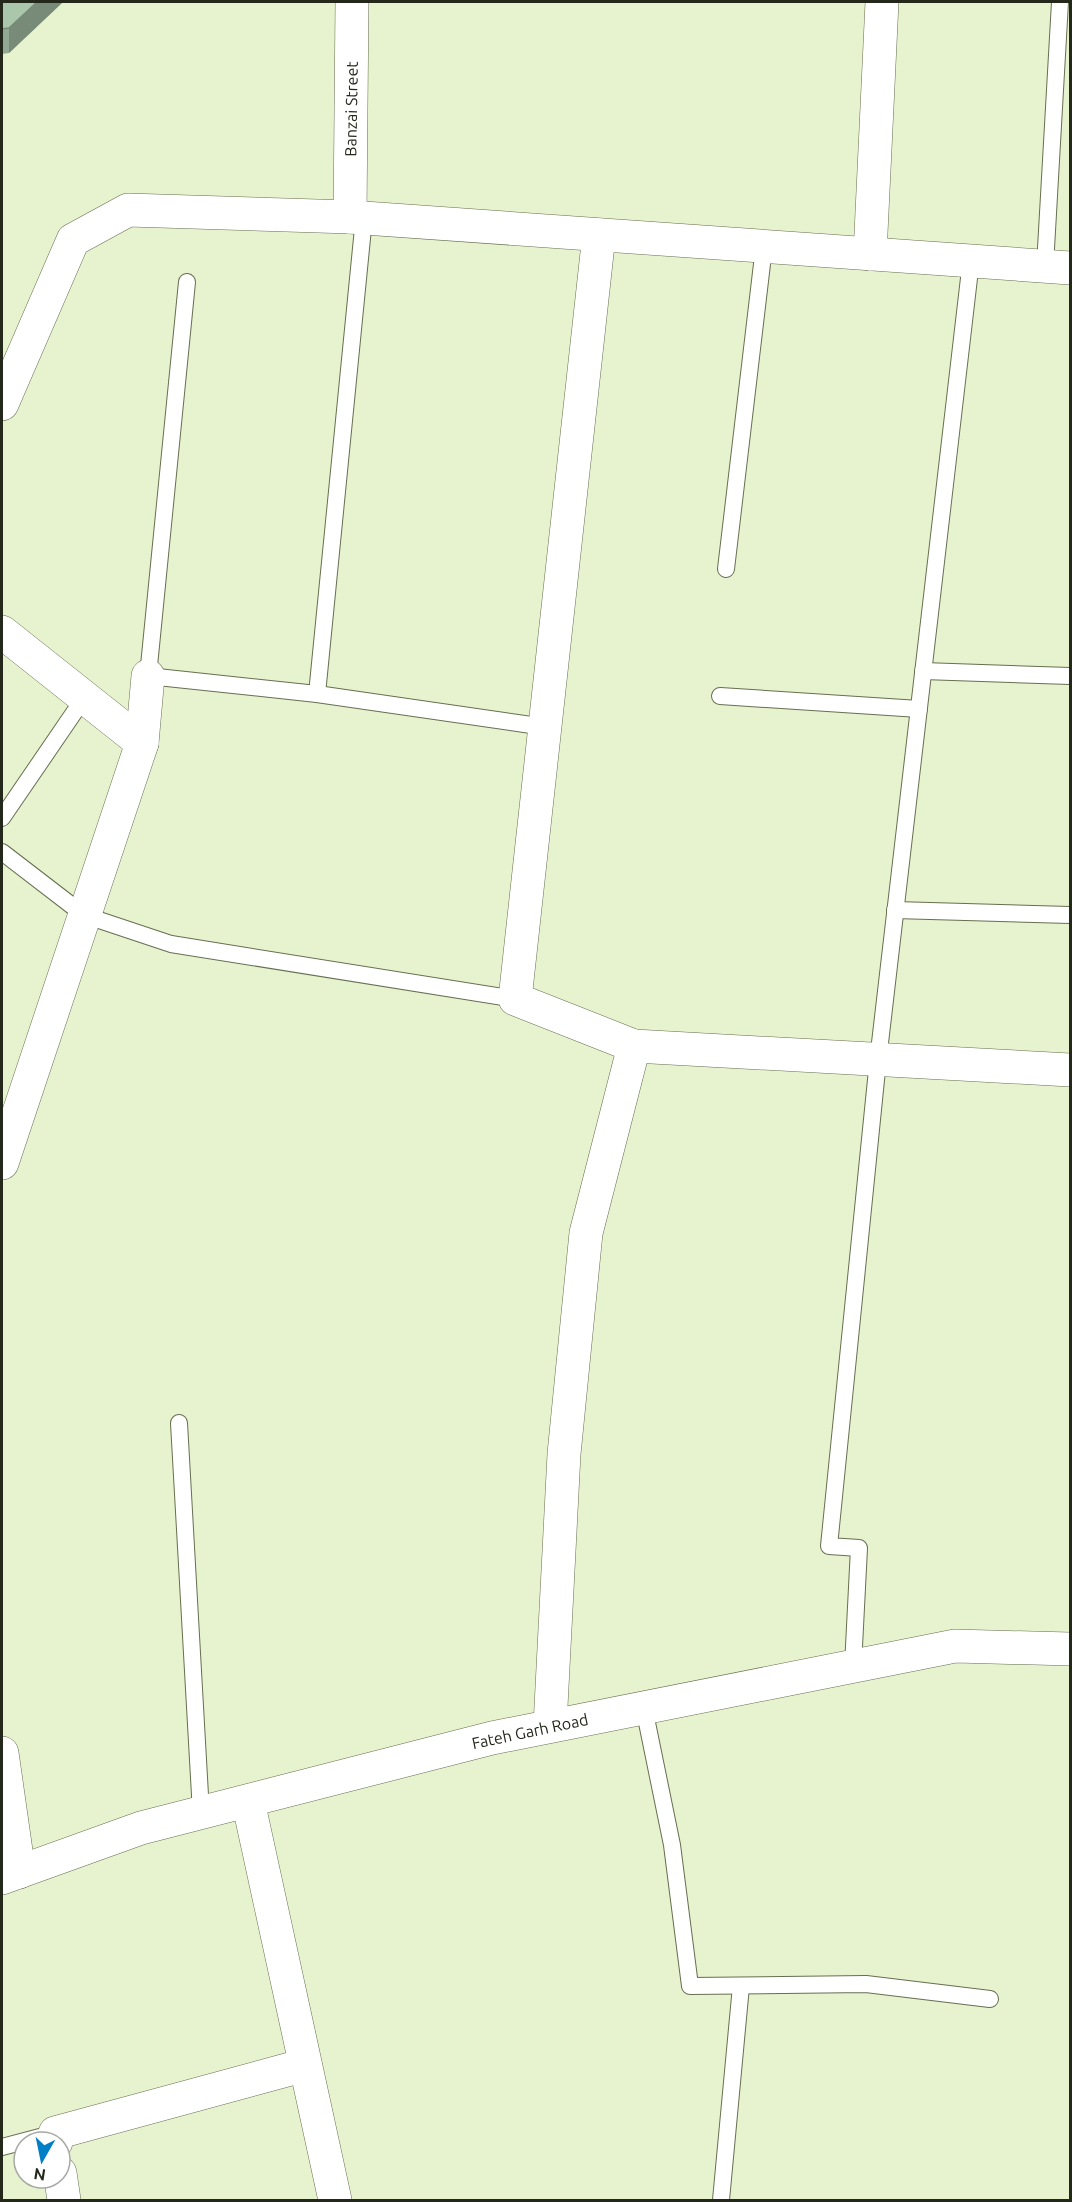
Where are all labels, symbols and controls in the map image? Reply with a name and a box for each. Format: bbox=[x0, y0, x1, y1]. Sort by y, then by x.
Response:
street label: Banzai Street bbox=[341, 60, 361, 157]
street label: Fateh Garh Road bbox=[470, 1710, 590, 1752]
north arrow bbox=[12, 2130, 72, 2190]
text: N bbox=[32, 2165, 47, 2185]

